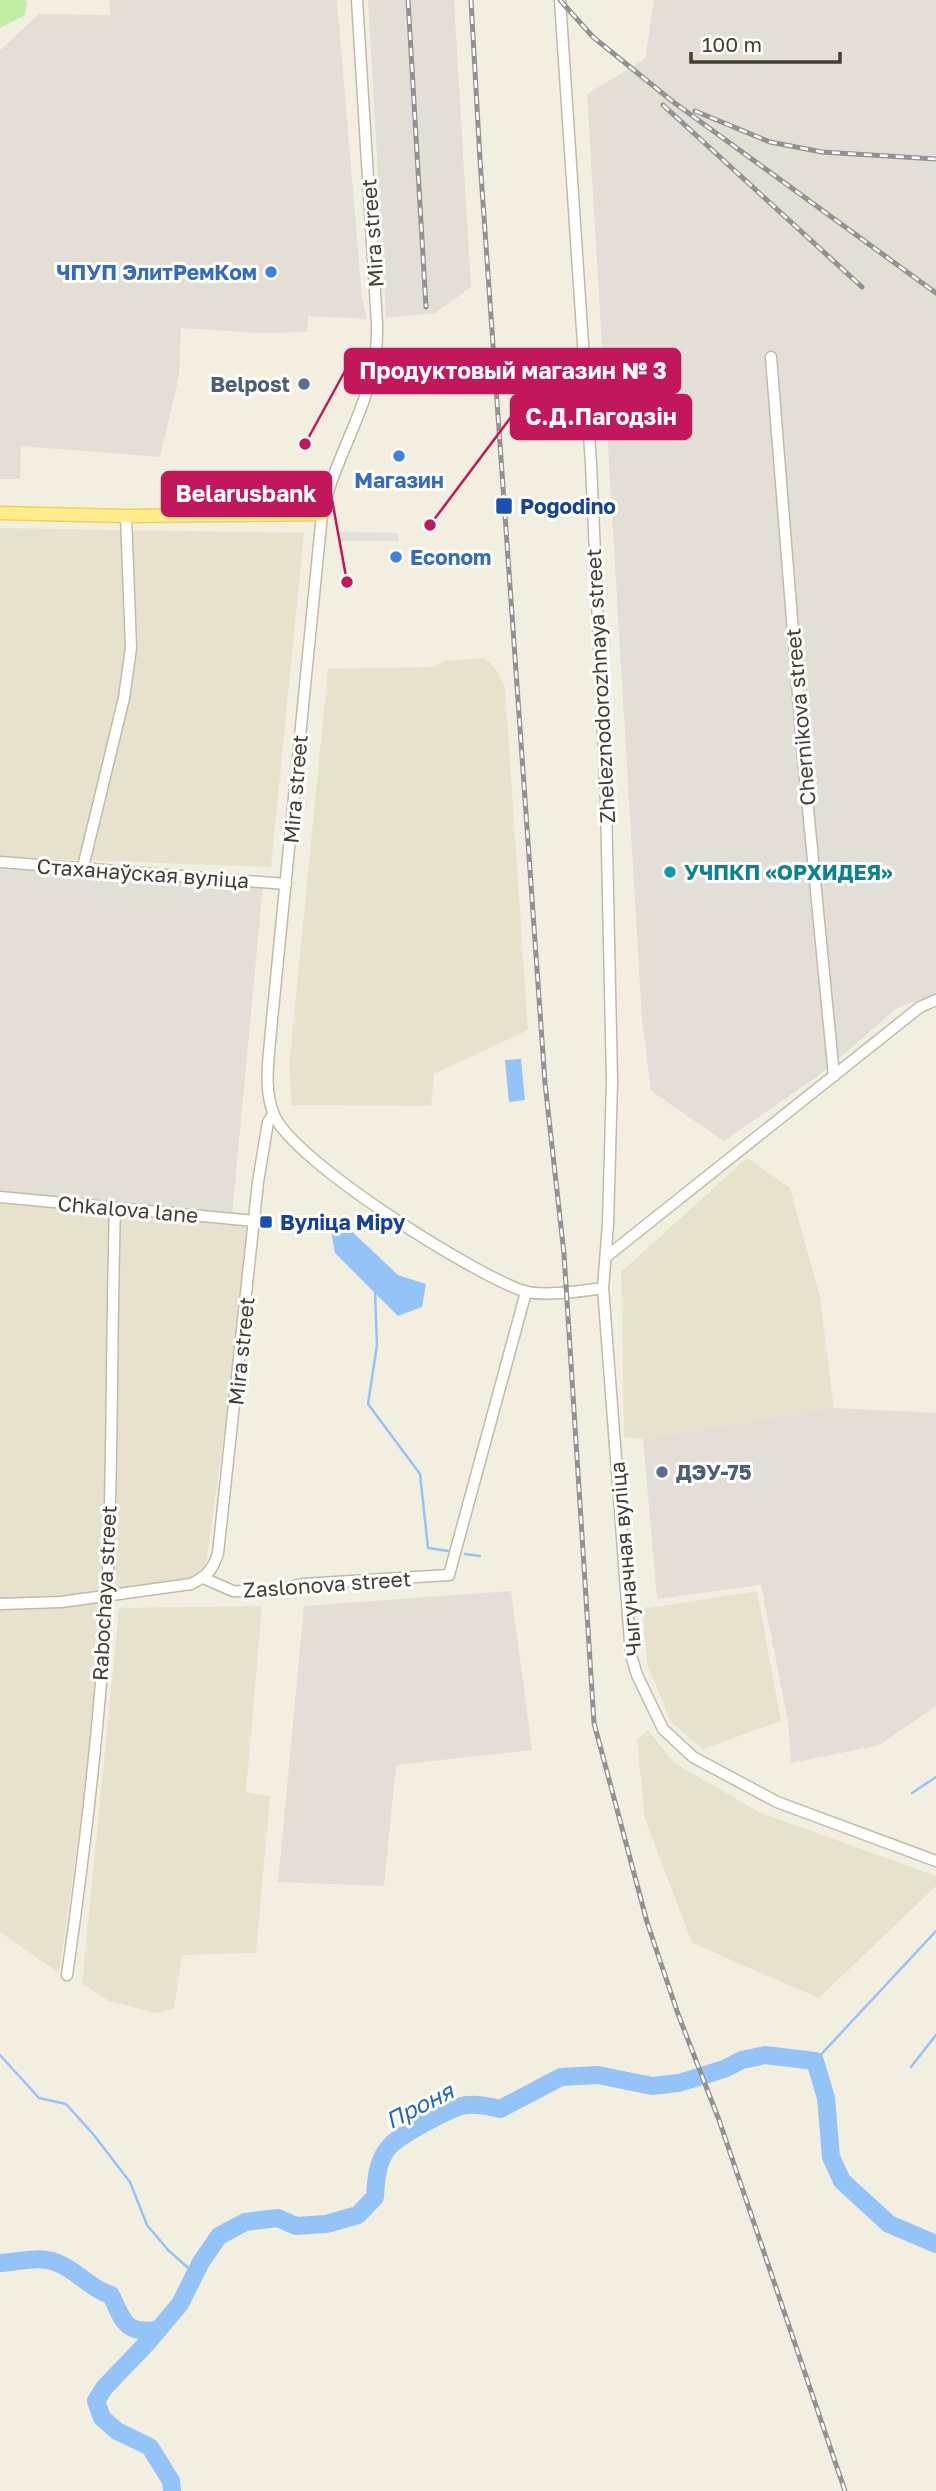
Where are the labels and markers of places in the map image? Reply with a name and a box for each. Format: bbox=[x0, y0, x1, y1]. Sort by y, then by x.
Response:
place label: ЧПУП ЭлитРемКом bbox=[56, 259, 257, 285]
marker: ЧПУП ЭлитРемКом bbox=[263, 264, 279, 280]
callout: Продуктовый магазин № 3 bbox=[345, 349, 680, 393]
place label: Belpost bbox=[210, 371, 290, 397]
marker: Belpost bbox=[296, 376, 312, 392]
callout: С.Д.Пагодзін bbox=[511, 395, 691, 439]
marker: Магазин bbox=[391, 448, 407, 464]
place label: Магазин bbox=[354, 467, 444, 493]
callout: Belarusbank bbox=[162, 472, 331, 516]
place label: Pogodino bbox=[520, 493, 616, 519]
marker: Pogodino bbox=[494, 496, 514, 516]
place label: Econom bbox=[410, 544, 491, 570]
marker: Econom bbox=[388, 549, 404, 565]
place label: УЧПКП «ОРХИДЕЯ» bbox=[684, 859, 893, 885]
marker: УЧПКП «ОРХИДЕЯ» bbox=[662, 864, 678, 880]
place label: Вуліца Міру bbox=[280, 1209, 406, 1235]
marker: Вуліца Міру bbox=[258, 1214, 274, 1230]
place label: ДЭУ-75 bbox=[676, 1459, 752, 1485]
marker: ДЭУ-75 bbox=[654, 1464, 670, 1480]

